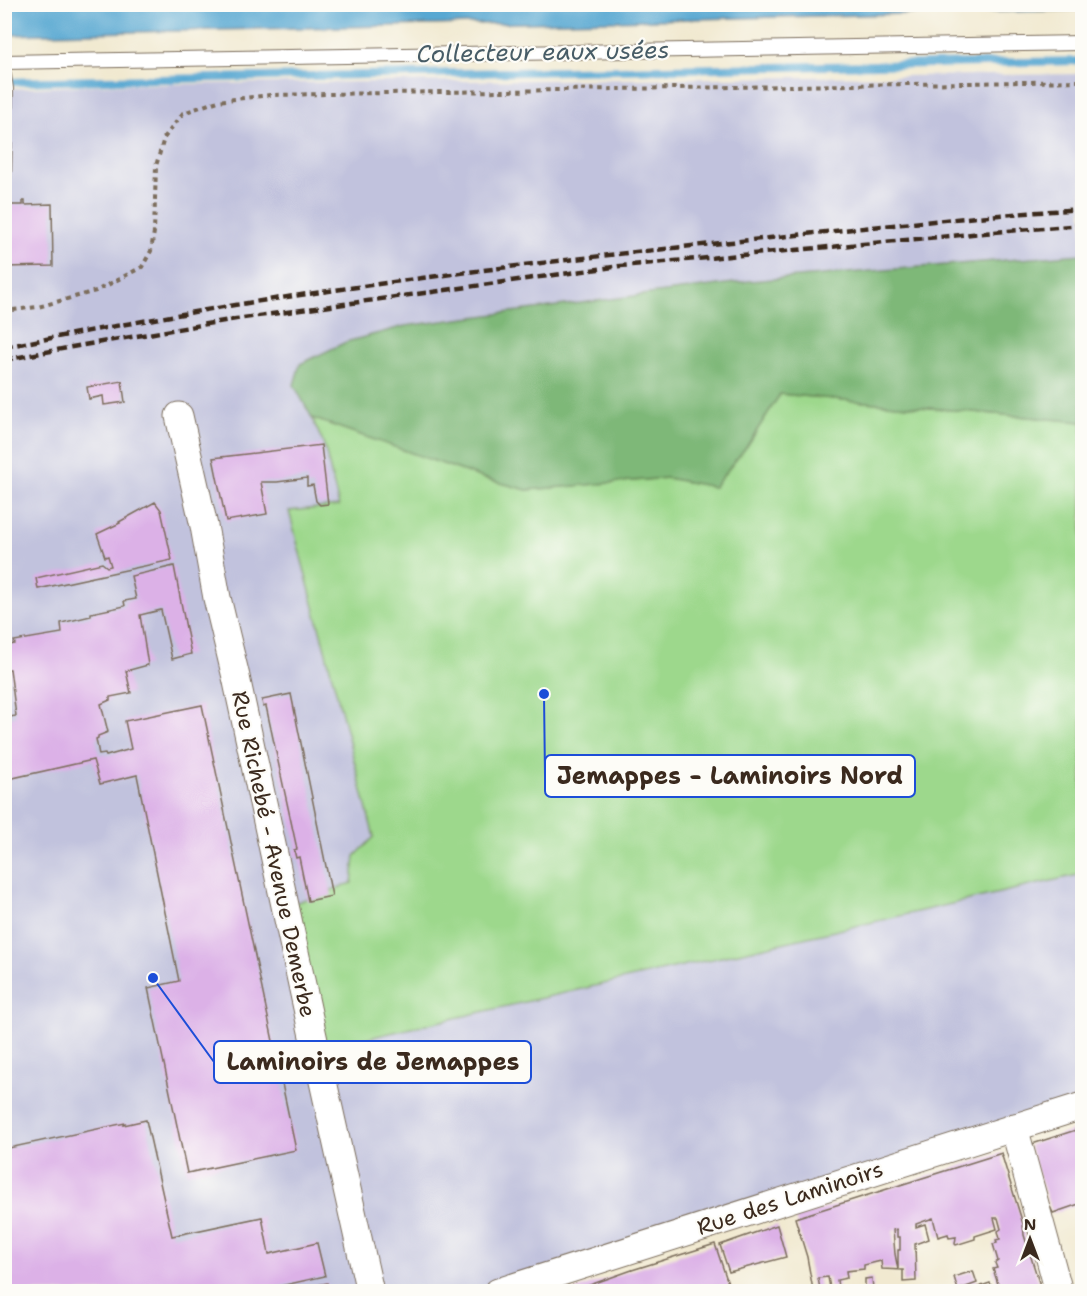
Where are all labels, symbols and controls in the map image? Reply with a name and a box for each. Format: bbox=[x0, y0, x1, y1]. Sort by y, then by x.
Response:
water label: Collecteur eaux usées bbox=[416, 34, 670, 70]
street label: Rue Richebé - Avenue Demerbe bbox=[225, 688, 323, 1020]
callout: Jemappes - Laminoirs Nord bbox=[545, 755, 915, 797]
text: Jemappes - Laminoirs Nord bbox=[557, 760, 903, 792]
callout: Laminoirs de Jemappes bbox=[214, 1041, 531, 1083]
text: Laminoirs de Jemappes bbox=[226, 1046, 520, 1078]
street label: Rue des Laminoirs bbox=[693, 1154, 887, 1242]
north arrow bbox=[1000, 1209, 1060, 1269]
text: N bbox=[1024, 1214, 1036, 1235]

